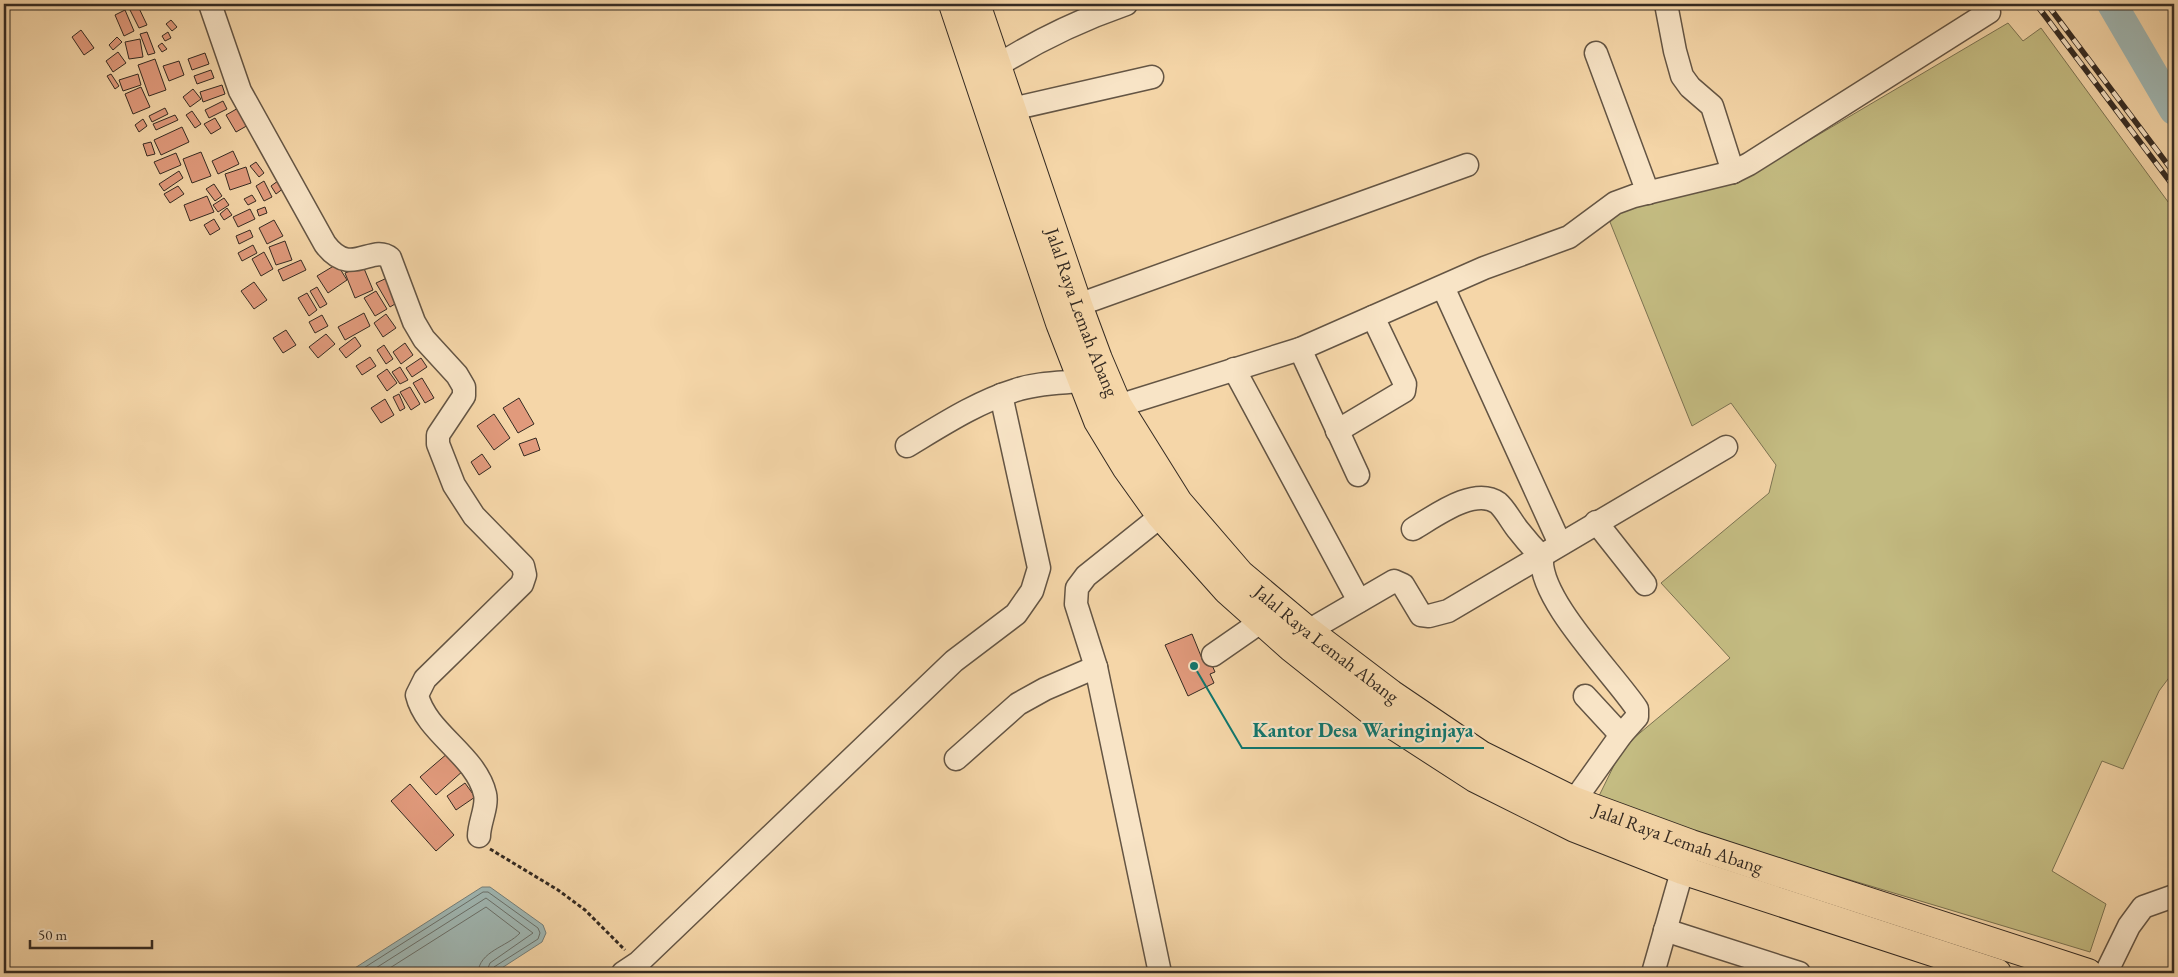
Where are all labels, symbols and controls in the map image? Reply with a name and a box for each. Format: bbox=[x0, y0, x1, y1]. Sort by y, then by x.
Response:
street label: Jalal Raya Lemah Abang bbox=[1039, 223, 1125, 401]
street label: Jalal Raya Lemah Abang bbox=[1247, 578, 1404, 709]
callout: Kantor Desa Waringinjaya bbox=[1242, 713, 1484, 748]
text: Kantor Desa Waringinjaya bbox=[1252, 717, 1474, 743]
street label: Jalal Raya Lemah Abang bbox=[1588, 797, 1767, 880]
scale bar bbox=[30, 917, 152, 949]
text: 50 m bbox=[38, 925, 67, 944]

